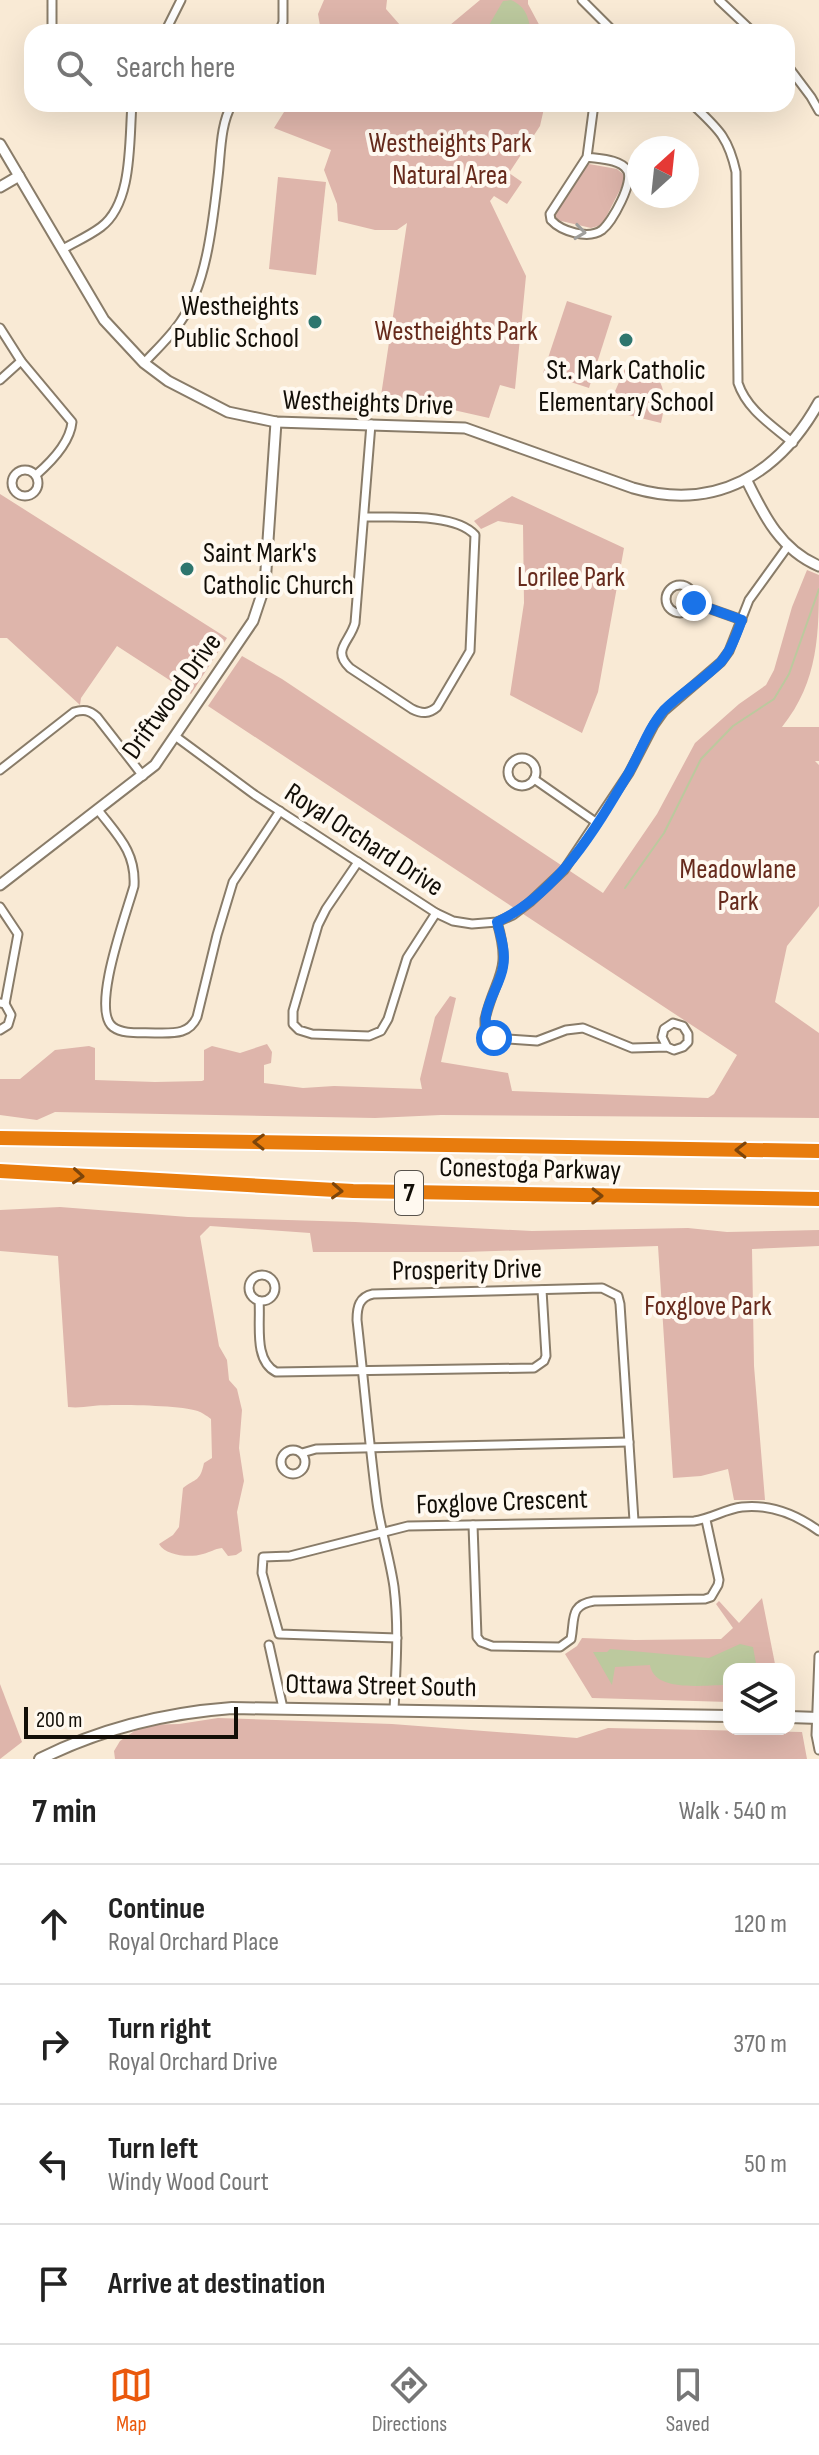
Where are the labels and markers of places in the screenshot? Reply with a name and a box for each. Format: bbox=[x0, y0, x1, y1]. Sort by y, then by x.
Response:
place label: Westheights Public School bbox=[174, 290, 299, 355]
marker: Westheights Public School bbox=[306, 313, 324, 331]
marker: St. Mark Catholic Elementary School bbox=[617, 331, 635, 349]
place label: St. Mark Catholic Elementary School bbox=[538, 354, 714, 419]
place label: Saint Mark's Catholic Church bbox=[203, 537, 354, 602]
marker: Saint Mark's Catholic Church bbox=[178, 560, 196, 578]

